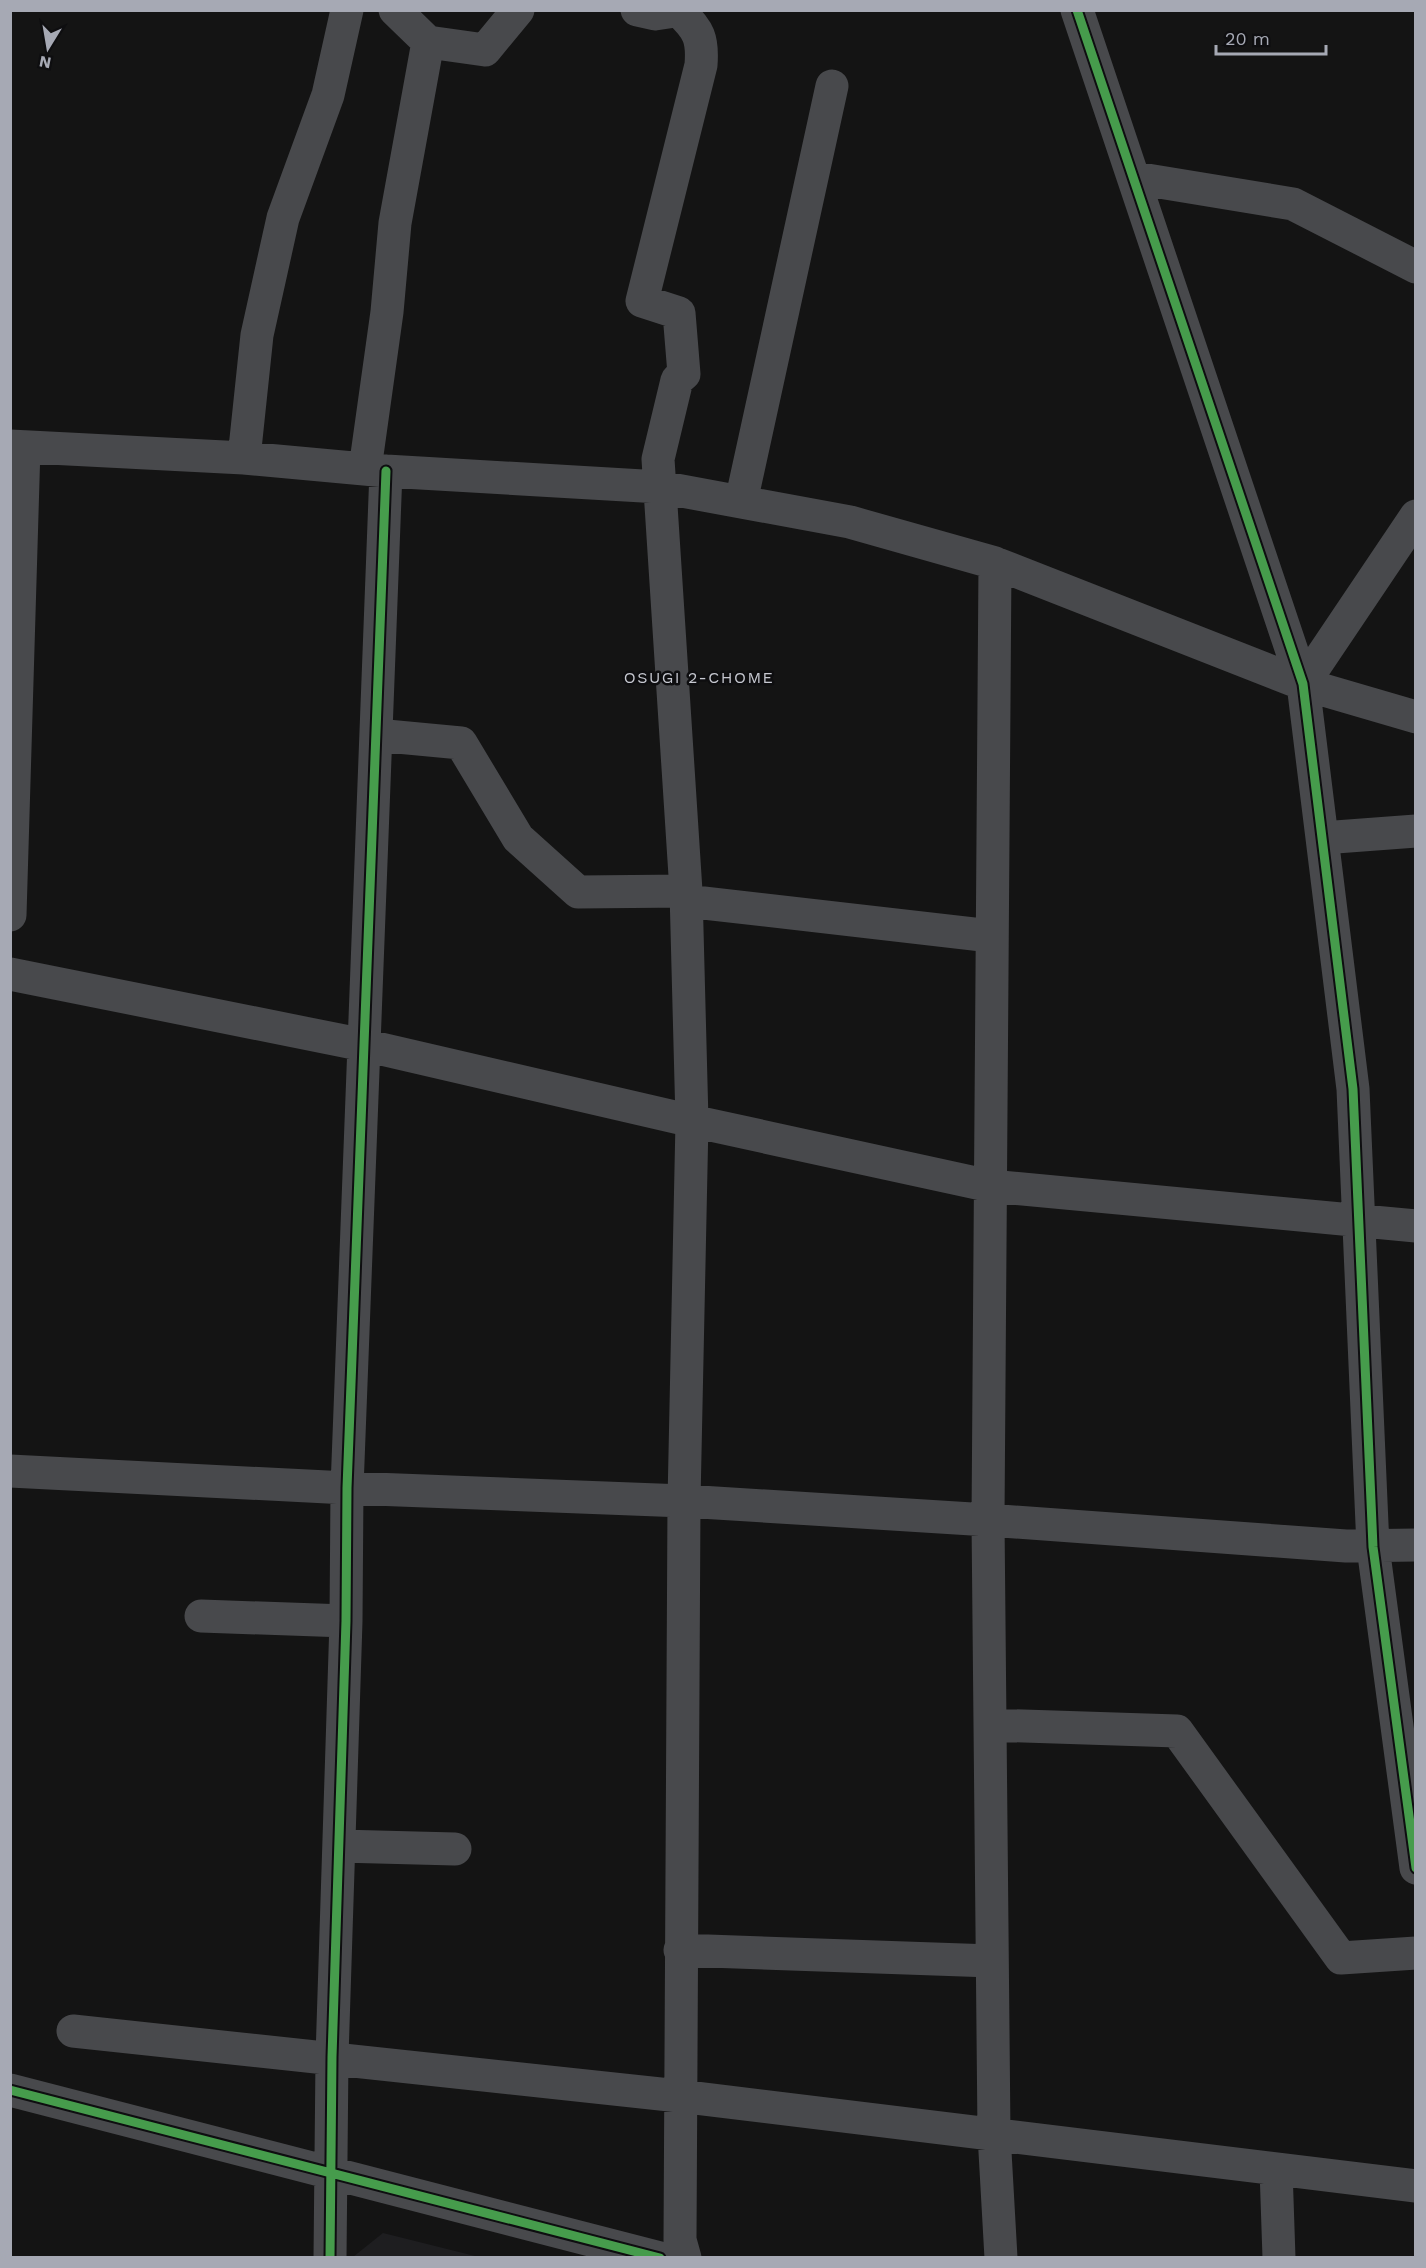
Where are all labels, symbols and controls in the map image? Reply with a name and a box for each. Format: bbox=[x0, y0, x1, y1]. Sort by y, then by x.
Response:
north arrow bbox=[18, 18, 78, 78]
scale bar bbox=[1216, 18, 1326, 56]
text: 20 m bbox=[1225, 28, 1270, 49]
text: N bbox=[38, 52, 53, 73]
district label: OSUGI 2-CHOME bbox=[624, 668, 774, 687]

